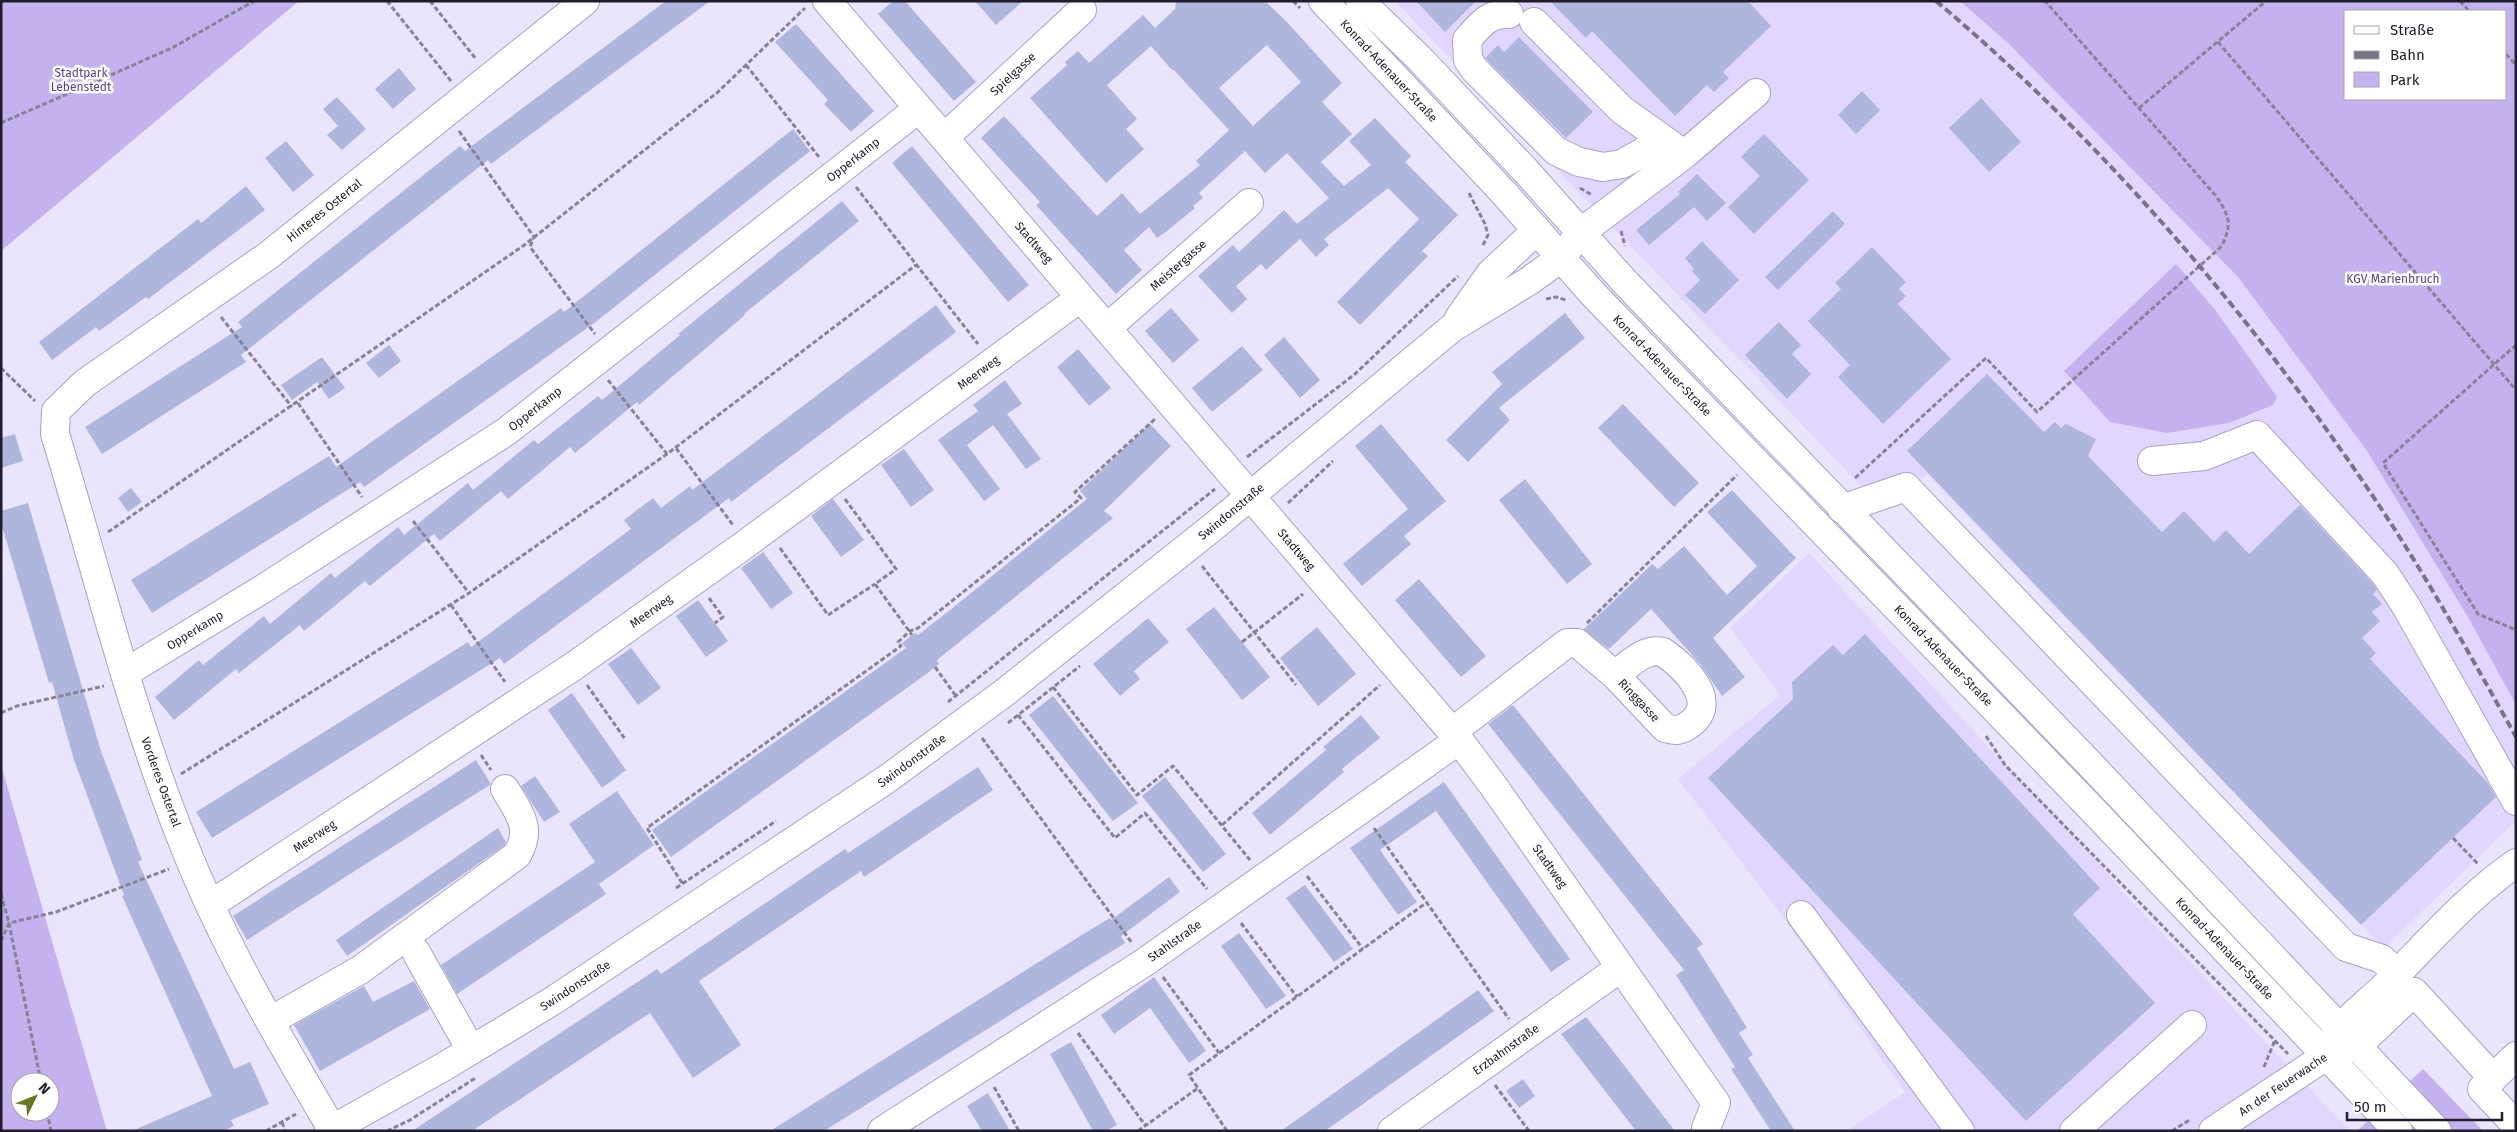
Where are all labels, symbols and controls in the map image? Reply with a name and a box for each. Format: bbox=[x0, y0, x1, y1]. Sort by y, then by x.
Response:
legend bbox=[2344, 10, 2507, 100]
street label: Konrad-Adenauer-Straße bbox=[1337, 17, 1440, 125]
text: Straße bbox=[2390, 21, 2434, 39]
text: Bahn bbox=[2390, 46, 2425, 64]
street label: Spielgasse bbox=[987, 49, 1039, 99]
park label: Stadtpark Lebenstedt bbox=[51, 66, 112, 94]
text: Park bbox=[2390, 71, 2420, 89]
street label: Opperkamp bbox=[824, 135, 883, 185]
street label: Hinteres Ostertal bbox=[284, 176, 365, 245]
street label: Stadtweg bbox=[1012, 219, 1056, 267]
street label: Meistergasse bbox=[1147, 237, 1209, 294]
park label: KGV Marienbruch bbox=[2346, 272, 2440, 286]
street label: Konrad-Adenauer-Straße bbox=[1610, 312, 1714, 419]
street label: Meerweg bbox=[955, 352, 1003, 393]
street label: Opperkamp bbox=[506, 384, 565, 434]
street label: Swindonstraße bbox=[1196, 480, 1267, 543]
street label: Stadtweg bbox=[1275, 526, 1318, 574]
street label: Meerweg bbox=[627, 591, 675, 631]
street label: Konrad-Adenauer-Straße bbox=[1891, 602, 1995, 709]
street label: Opperkamp bbox=[164, 608, 226, 653]
street label: Ringgasse bbox=[1615, 676, 1663, 725]
street label: Swindonstraße bbox=[875, 731, 949, 790]
street label: Vorderes Ostertal bbox=[138, 735, 184, 829]
street label: Meerweg bbox=[290, 817, 339, 856]
street label: Stadtweg bbox=[1530, 842, 1570, 892]
street label: Konrad-Adenauer-Straße bbox=[2173, 895, 2276, 1002]
street label: Stahlstraße bbox=[1145, 917, 1204, 965]
street label: Swindonstraße bbox=[538, 958, 613, 1014]
street label: Erzbahnstraße bbox=[1470, 1021, 1542, 1078]
street label: An der Feuerwache bbox=[2236, 1050, 2330, 1119]
north arrow bbox=[10, 1072, 60, 1122]
text: N bbox=[35, 1079, 54, 1098]
scale bar bbox=[2347, 1090, 2502, 1122]
text: 50 m bbox=[2354, 1098, 2387, 1116]

